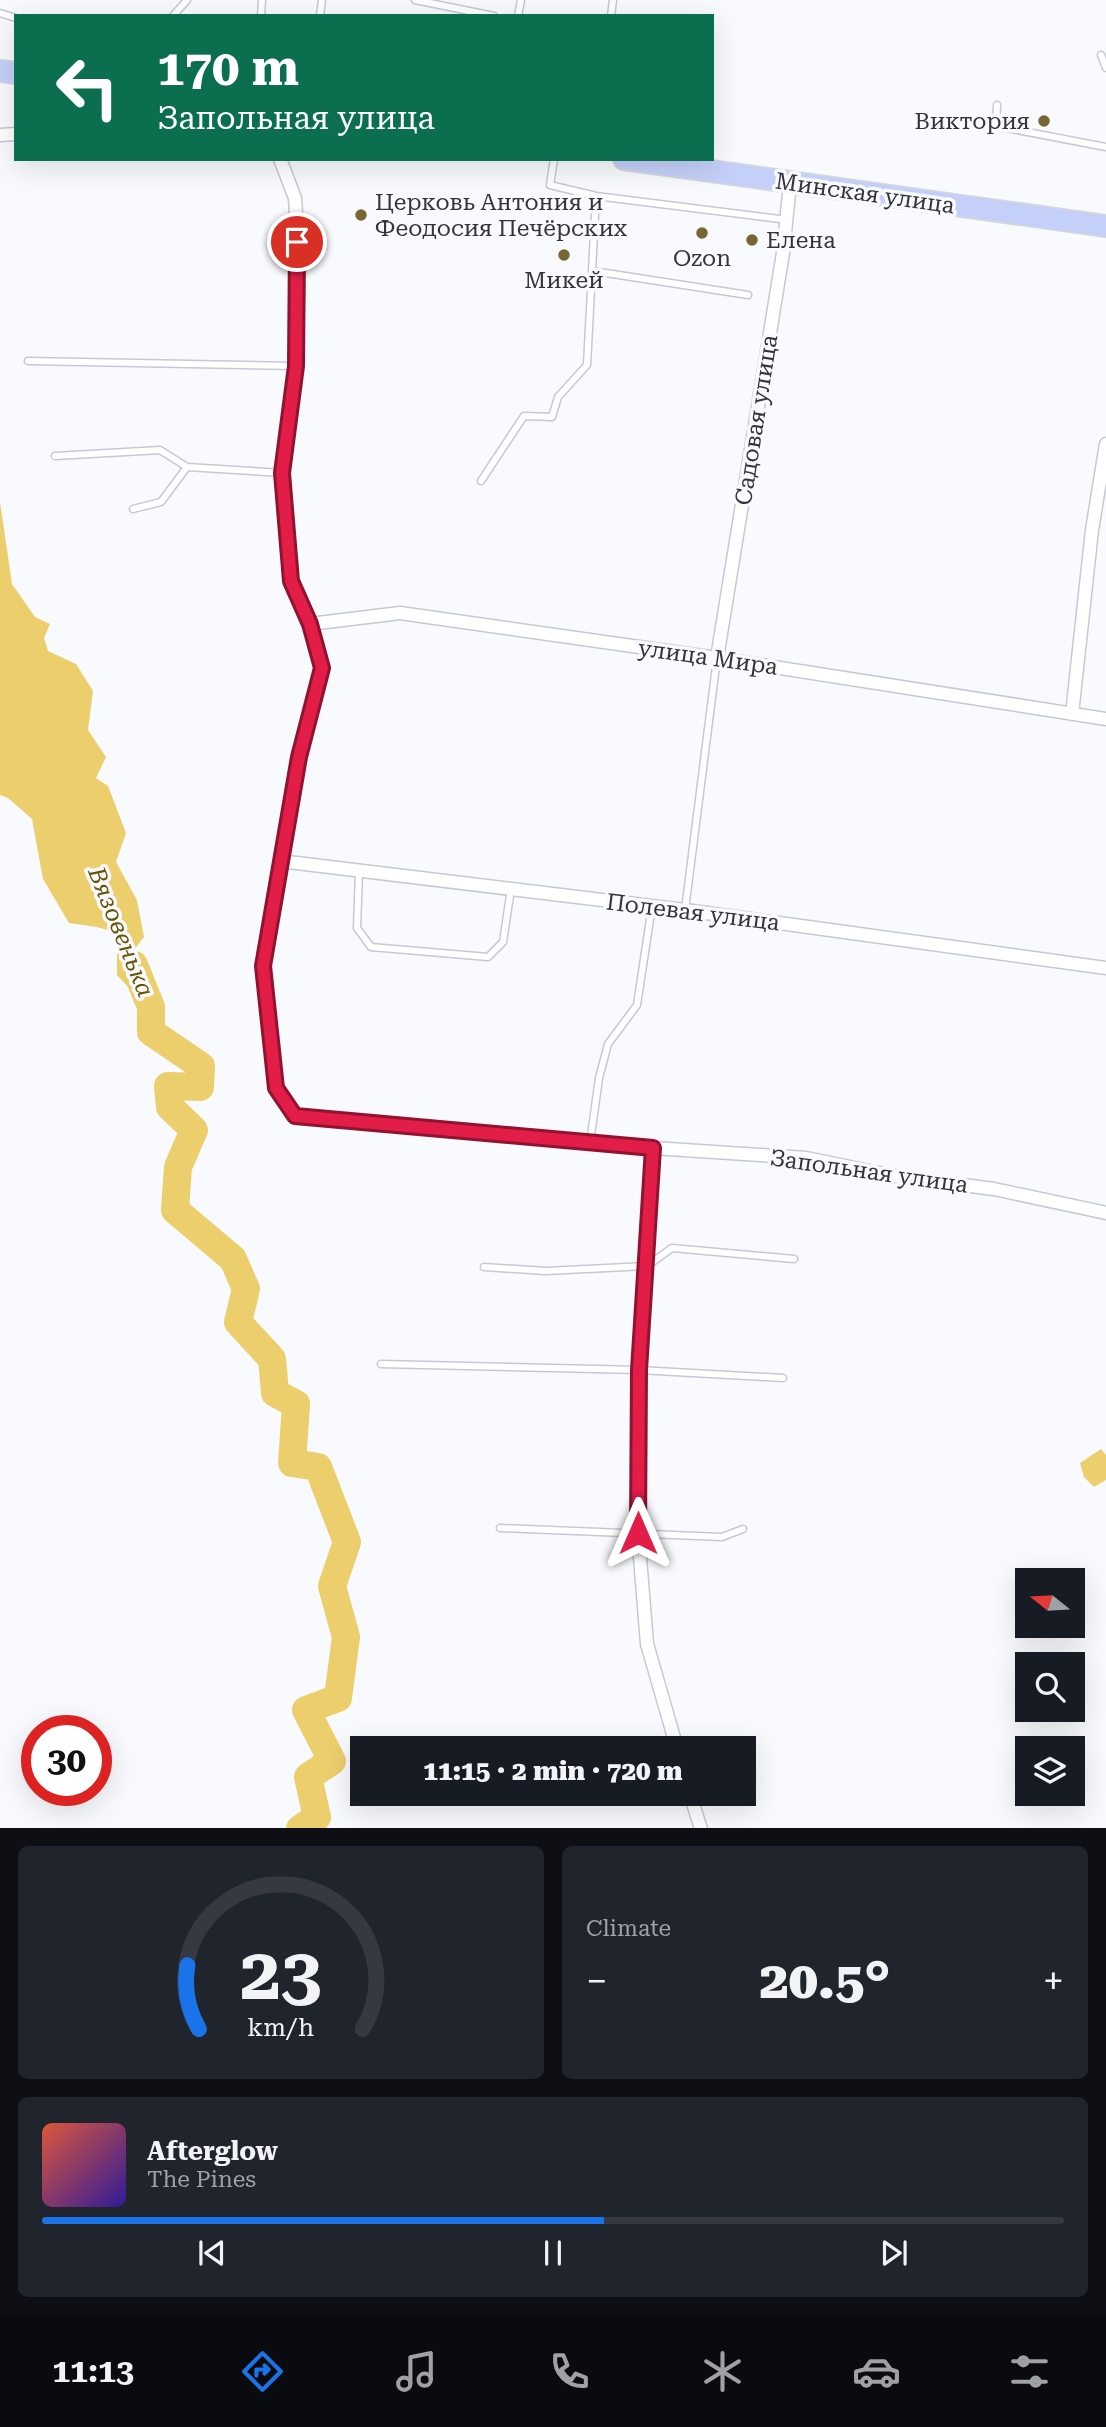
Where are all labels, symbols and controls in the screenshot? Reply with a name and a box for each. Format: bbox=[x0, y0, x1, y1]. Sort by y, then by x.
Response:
text: 170 m bbox=[157, 40, 299, 97]
icon: left bbox=[42, 42, 133, 133]
text: Запольная улица bbox=[157, 99, 435, 137]
place label: Виктория bbox=[915, 108, 1030, 135]
marker: Виктория bbox=[1036, 113, 1052, 129]
street label: Минская улица bbox=[774, 168, 957, 219]
place label: Церковь Антония и Феодосия Печёрских bbox=[375, 189, 628, 242]
marker: Церковь Антония и Феодосия Печёрских bbox=[353, 207, 369, 223]
pin bbox=[267, 212, 327, 272]
icon: arrive bbox=[278, 223, 316, 261]
marker: Ozon bbox=[694, 225, 710, 241]
place label: Елена bbox=[766, 227, 836, 254]
marker: Елена bbox=[744, 232, 760, 248]
place label: Ozon bbox=[673, 245, 731, 272]
marker: Микей bbox=[556, 247, 572, 263]
place label: Микей bbox=[524, 267, 604, 294]
street label: Садовая улица bbox=[730, 332, 783, 507]
street label: улица Мира bbox=[636, 634, 780, 681]
water label: Вязовенька bbox=[82, 862, 160, 1001]
street label: Полевая улица bbox=[605, 888, 782, 937]
street label: Запольная улица bbox=[768, 1144, 970, 1199]
position arrow bbox=[601, 1496, 675, 1570]
north arrow bbox=[1015, 1568, 1085, 1638]
map controls bbox=[1015, 1568, 1085, 1806]
button: search bbox=[1015, 1652, 1085, 1722]
speed limit sign: 30 bbox=[21, 1715, 112, 1806]
button: layers bbox=[1015, 1736, 1085, 1806]
text: 11:15 · 2 min · 720 m bbox=[423, 1756, 683, 1786]
text: Climate bbox=[586, 1915, 671, 1942]
text: 23 bbox=[240, 1932, 322, 2017]
text: 20.5° bbox=[760, 1950, 890, 2011]
text: − bbox=[586, 1959, 607, 2003]
text: + bbox=[1043, 1959, 1064, 2003]
text: km/h bbox=[248, 2012, 314, 2041]
text: Afterglow bbox=[147, 2136, 278, 2166]
text: The Pines bbox=[147, 2166, 256, 2193]
icon: previous bbox=[193, 2234, 231, 2272]
icon: pause bbox=[534, 2234, 572, 2272]
icon: next bbox=[875, 2234, 913, 2272]
icon: directions bbox=[238, 2347, 287, 2396]
icon: music bbox=[392, 2347, 441, 2396]
icon: phone bbox=[545, 2347, 594, 2396]
icon: climate bbox=[698, 2347, 747, 2396]
icon: car bbox=[852, 2347, 901, 2396]
icon: filters bbox=[1005, 2347, 1054, 2396]
text: 11:13 bbox=[52, 2352, 134, 2390]

